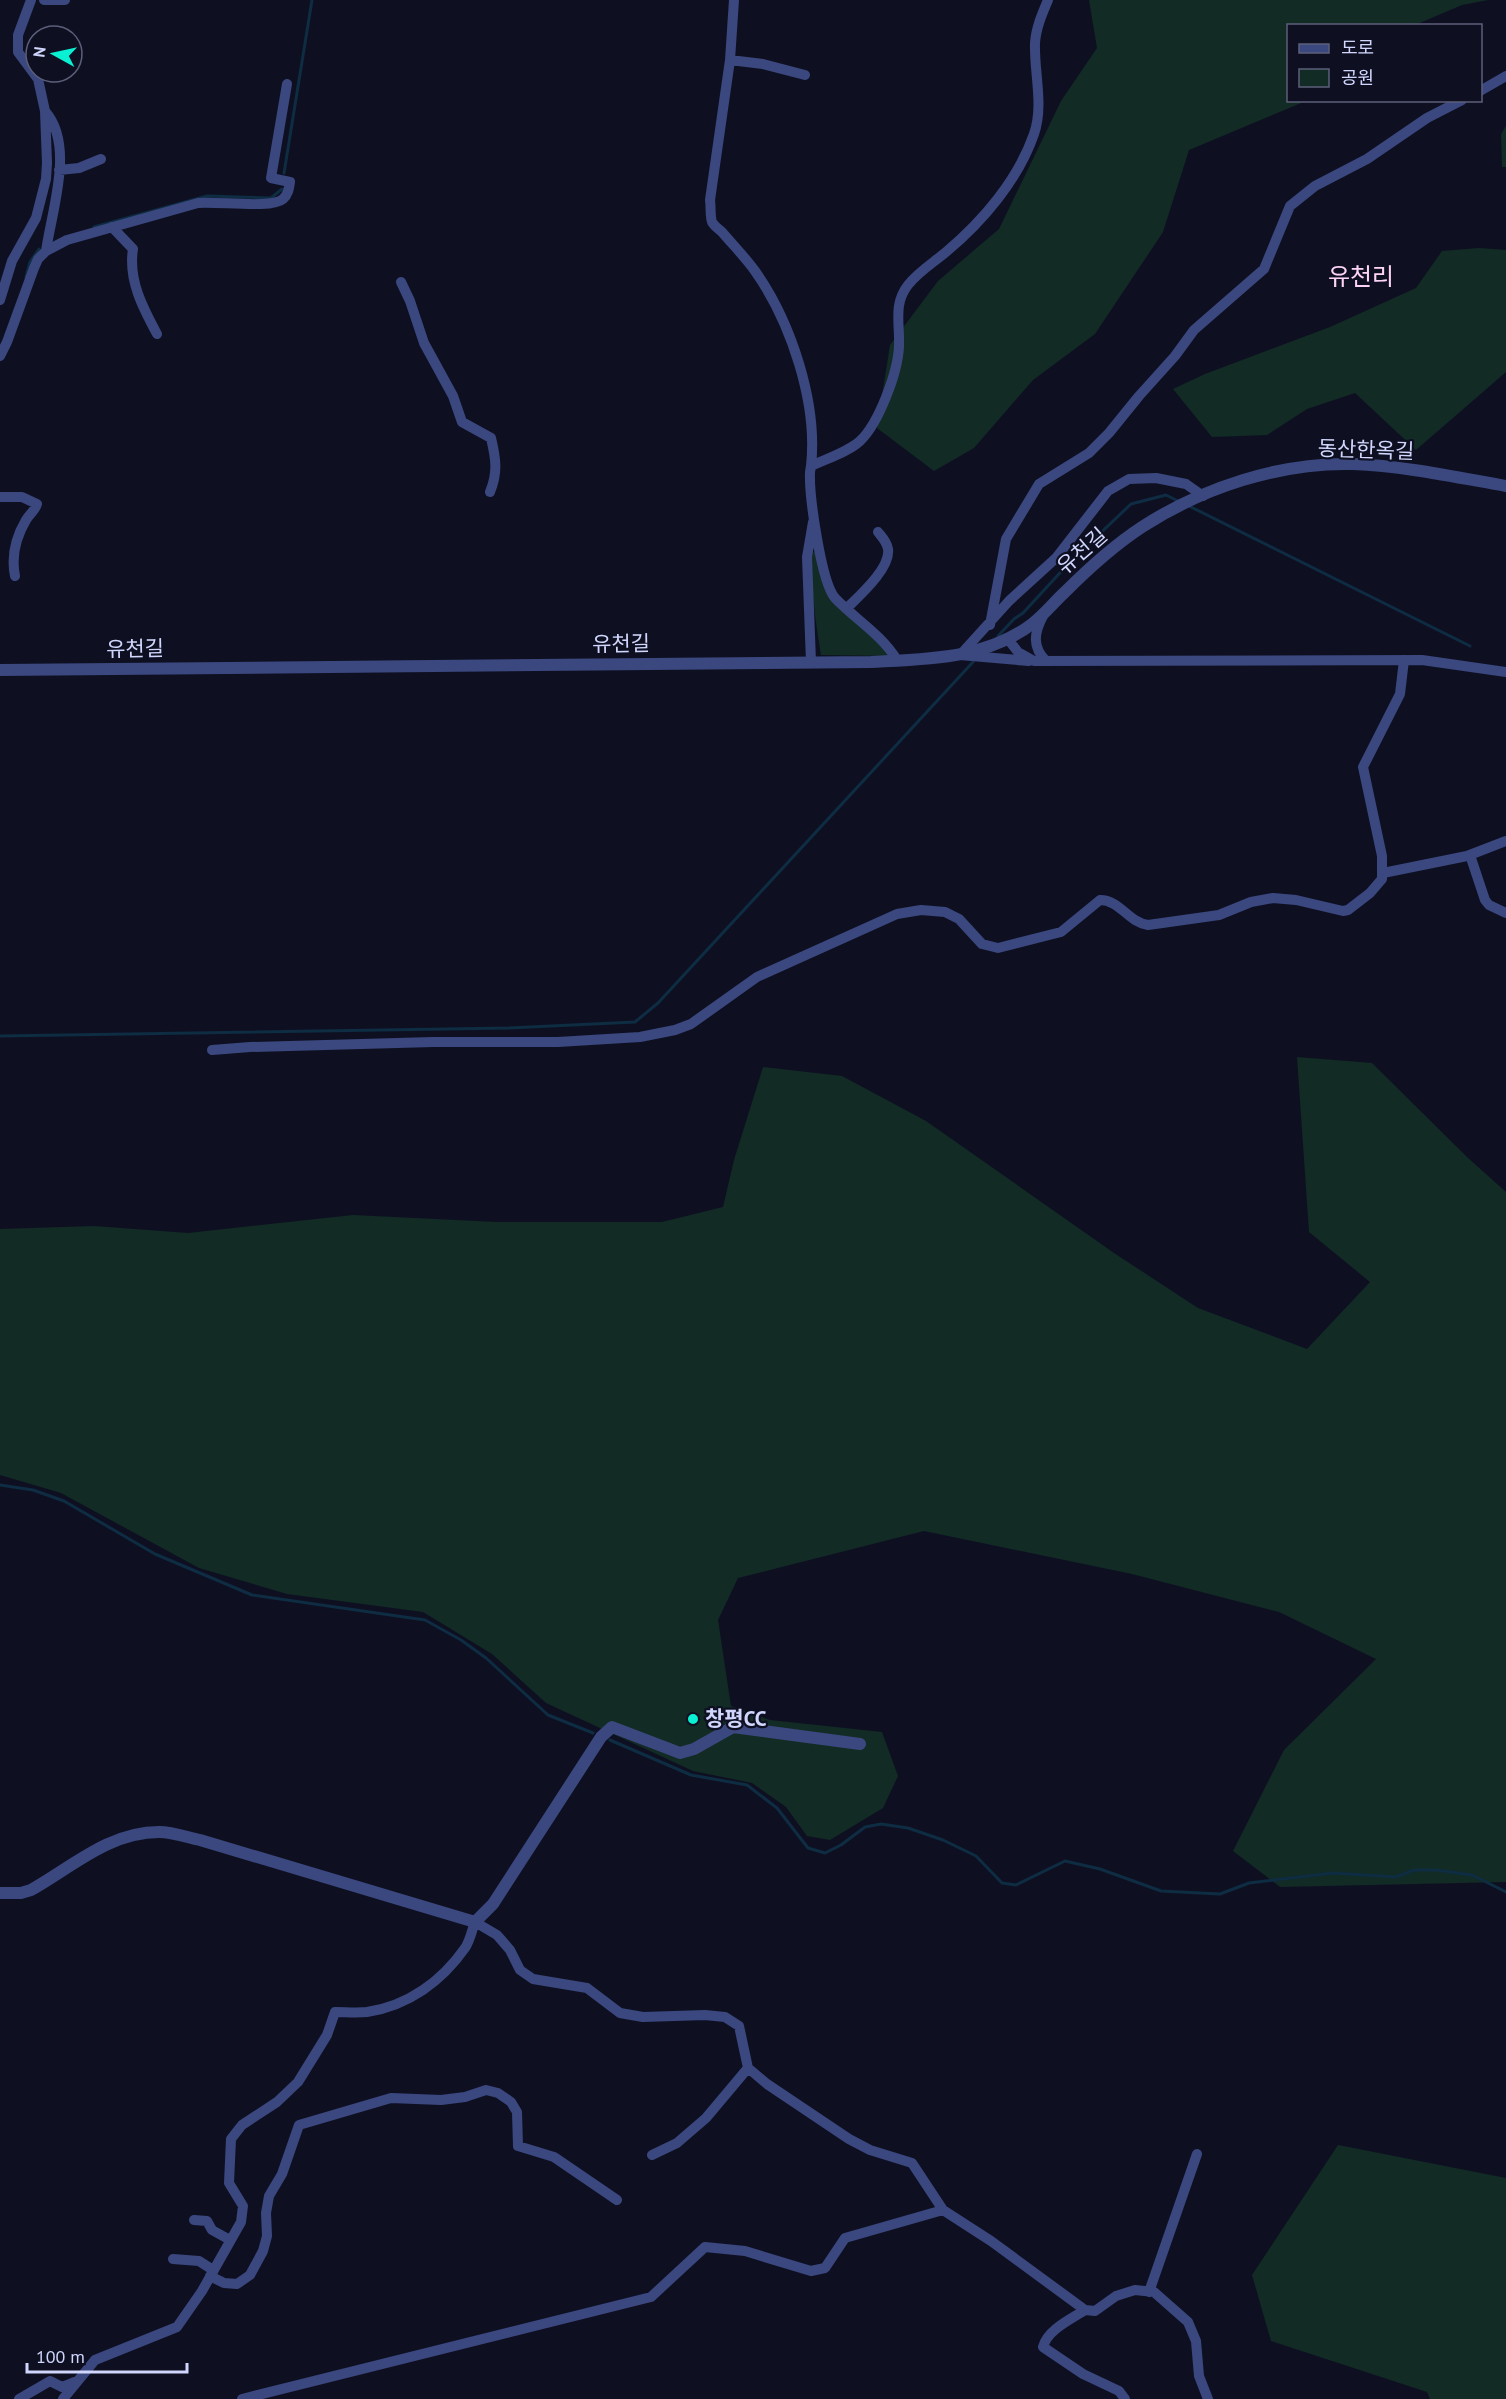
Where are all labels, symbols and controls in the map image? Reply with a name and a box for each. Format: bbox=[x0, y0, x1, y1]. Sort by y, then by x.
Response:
north arrow bbox=[24, 24, 84, 84]
legend bbox=[1287, 24, 1482, 102]
text: 도로 bbox=[1341, 36, 1374, 59]
text: N bbox=[29, 45, 50, 59]
text: 공원 bbox=[1341, 66, 1374, 89]
district label: 유천리 bbox=[1328, 261, 1394, 292]
street label: 동산한옥길 bbox=[1317, 434, 1415, 465]
street label: 유천길 bbox=[1051, 521, 1112, 580]
street label: 유천길 bbox=[592, 629, 650, 658]
street label: 유천길 bbox=[106, 634, 164, 663]
place label: 창평CC bbox=[705, 1705, 767, 1732]
marker: 창평CC bbox=[686, 1712, 700, 1726]
scale bar bbox=[27, 2336, 188, 2374]
text: 100 m bbox=[36, 2345, 85, 2368]

